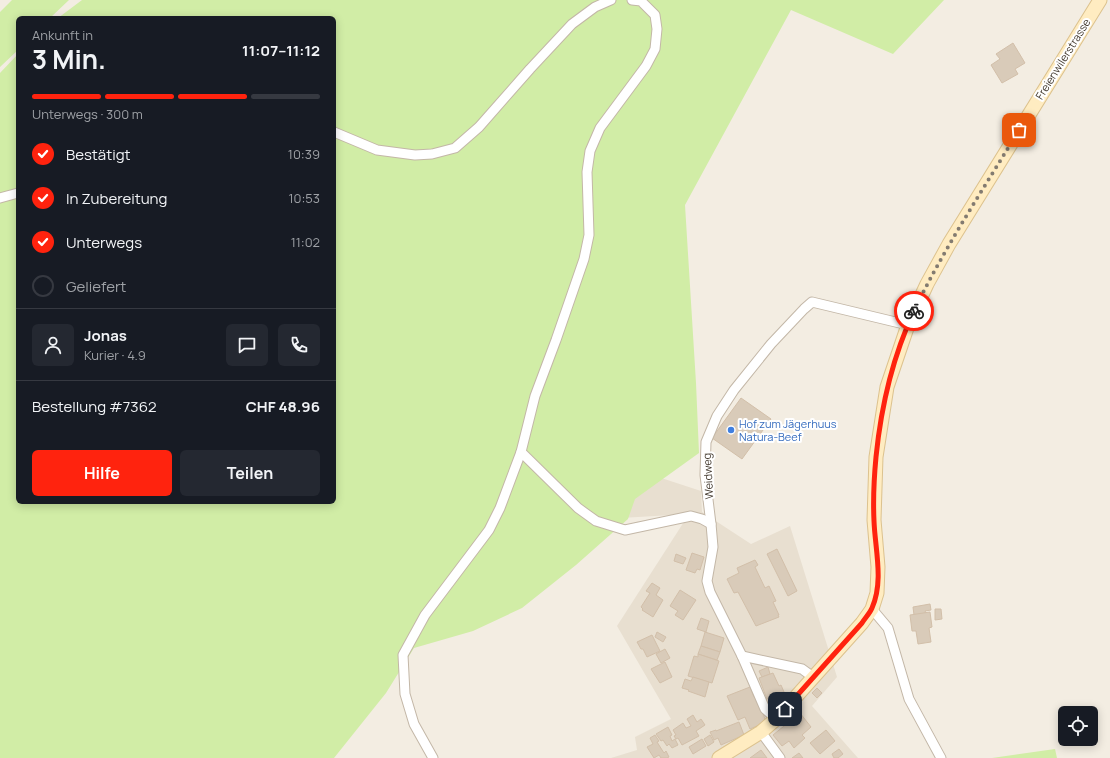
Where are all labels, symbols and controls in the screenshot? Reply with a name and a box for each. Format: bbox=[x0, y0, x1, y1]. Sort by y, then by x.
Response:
street label: Freienwilerstrasse bbox=[1032, 15, 1094, 102]
text: Ankunft in bbox=[32, 26, 93, 44]
text: 11:07–11:12 bbox=[242, 40, 320, 61]
text: 3 Min. bbox=[32, 41, 106, 77]
text: Unterwegs · 300 m bbox=[32, 105, 143, 123]
pin bbox=[1002, 113, 1036, 147]
icon: bag bbox=[1008, 119, 1030, 141]
icon: check bbox=[32, 143, 54, 165]
text: Bestätigt bbox=[66, 144, 131, 165]
text: 10:39 bbox=[288, 145, 320, 163]
icon: check bbox=[32, 187, 54, 209]
text: In Zubereitung bbox=[66, 188, 167, 209]
text: 10:53 bbox=[288, 189, 320, 207]
icon: check bbox=[32, 231, 54, 253]
text: Unterwegs bbox=[66, 232, 142, 253]
text: 11:02 bbox=[291, 233, 320, 251]
text: Geliefert bbox=[66, 276, 126, 297]
courier bbox=[894, 291, 934, 331]
icon: bike bbox=[903, 300, 925, 322]
button: person bbox=[32, 324, 74, 366]
button: chat bbox=[226, 324, 268, 366]
button: phone bbox=[278, 324, 320, 366]
text: Jonas bbox=[84, 325, 127, 346]
text: Kurier · 4.9 bbox=[84, 346, 146, 364]
text: Bestellung #7362 bbox=[32, 396, 157, 417]
text: CHF 48.96 bbox=[246, 396, 320, 417]
place label: Hof zum Jägerhuus Natura-Beef bbox=[739, 416, 837, 444]
marker: Hof zum Jägerhuus Natura-Beef bbox=[726, 425, 736, 435]
button: Hilfe bbox=[32, 450, 172, 496]
button: Teilen bbox=[180, 450, 320, 496]
street label: Weidweg bbox=[699, 453, 716, 500]
pin bbox=[768, 692, 802, 726]
icon: home bbox=[774, 698, 796, 720]
map controls bbox=[1058, 706, 1098, 746]
button: locate bbox=[1058, 706, 1098, 746]

